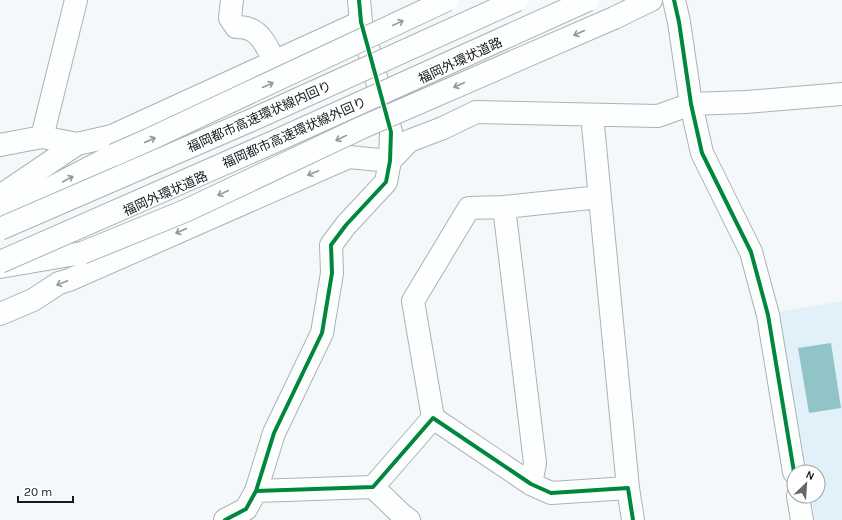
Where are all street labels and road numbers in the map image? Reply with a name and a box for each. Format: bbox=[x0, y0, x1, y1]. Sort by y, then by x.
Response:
street label: 福岡外環状道路 bbox=[416, 34, 505, 86]
street label: 福岡都市高速環状線内回り bbox=[185, 78, 334, 155]
street label: 福岡都市高速環状線外回り bbox=[220, 94, 369, 171]
street label: 福岡外環状道路 bbox=[121, 168, 210, 219]

